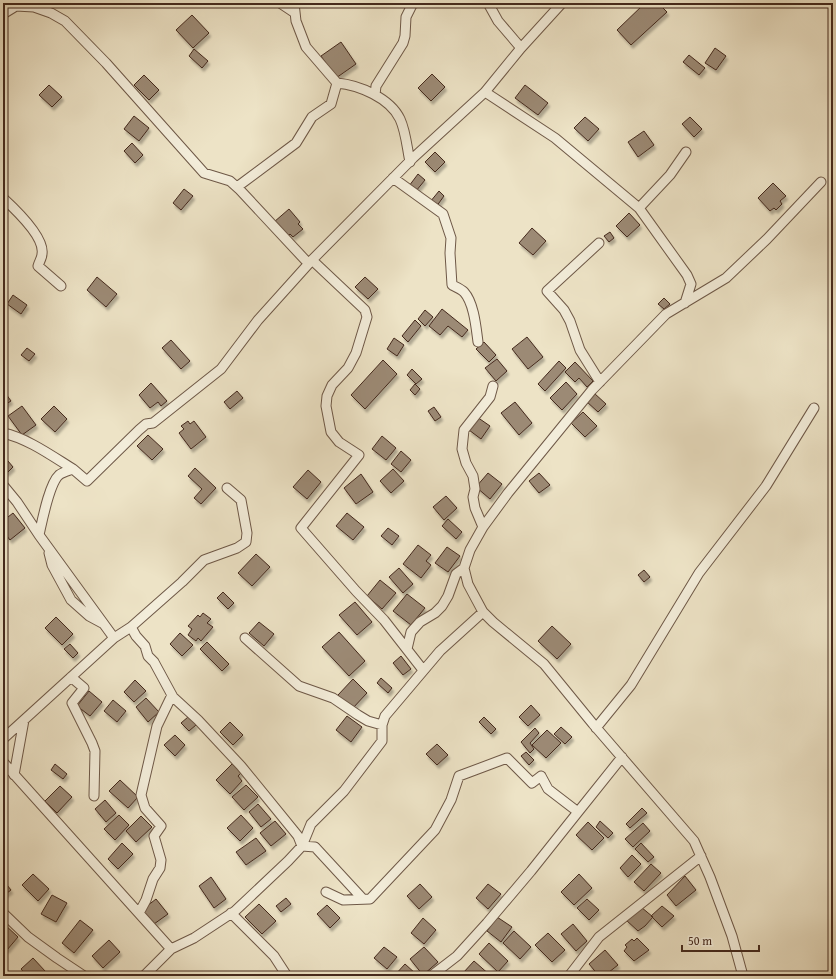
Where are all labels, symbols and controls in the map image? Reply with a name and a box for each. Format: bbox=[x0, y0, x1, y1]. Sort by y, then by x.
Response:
scale bar bbox=[682, 927, 759, 953]
text: 50 m bbox=[688, 932, 712, 949]

